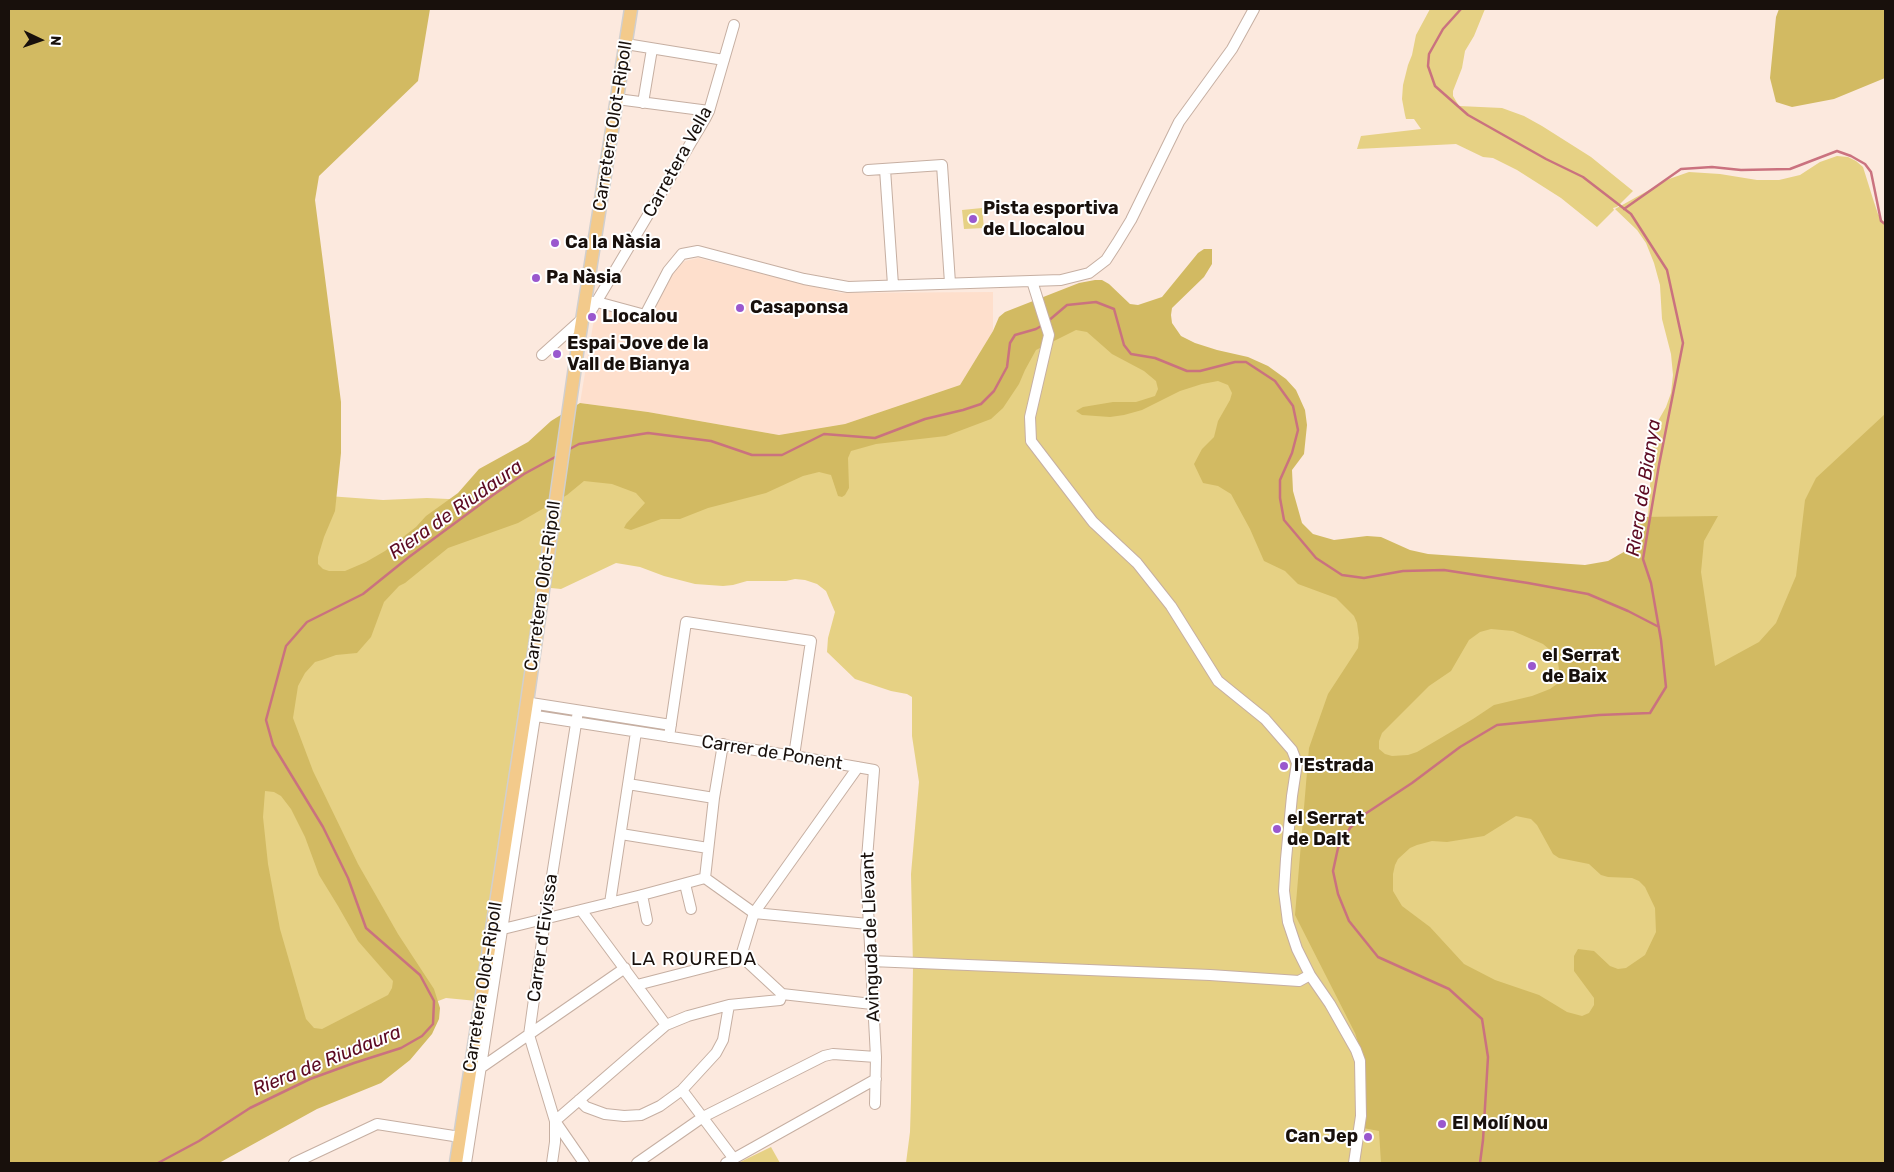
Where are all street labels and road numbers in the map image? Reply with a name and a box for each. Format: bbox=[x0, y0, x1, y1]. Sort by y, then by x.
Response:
street label: Carretera Olot-Ripoll bbox=[589, 39, 637, 213]
street label: Carretera Vella bbox=[639, 103, 717, 221]
street label: Carretera Olot-Ripoll bbox=[520, 499, 566, 673]
street label: Carrer de Ponent bbox=[700, 731, 844, 775]
street label: Avinguda de Llevant bbox=[857, 852, 885, 1022]
street label: Carrer d'Eivissa bbox=[523, 872, 563, 1004]
street label: Carretera Olot-Ripoll bbox=[459, 900, 507, 1074]

